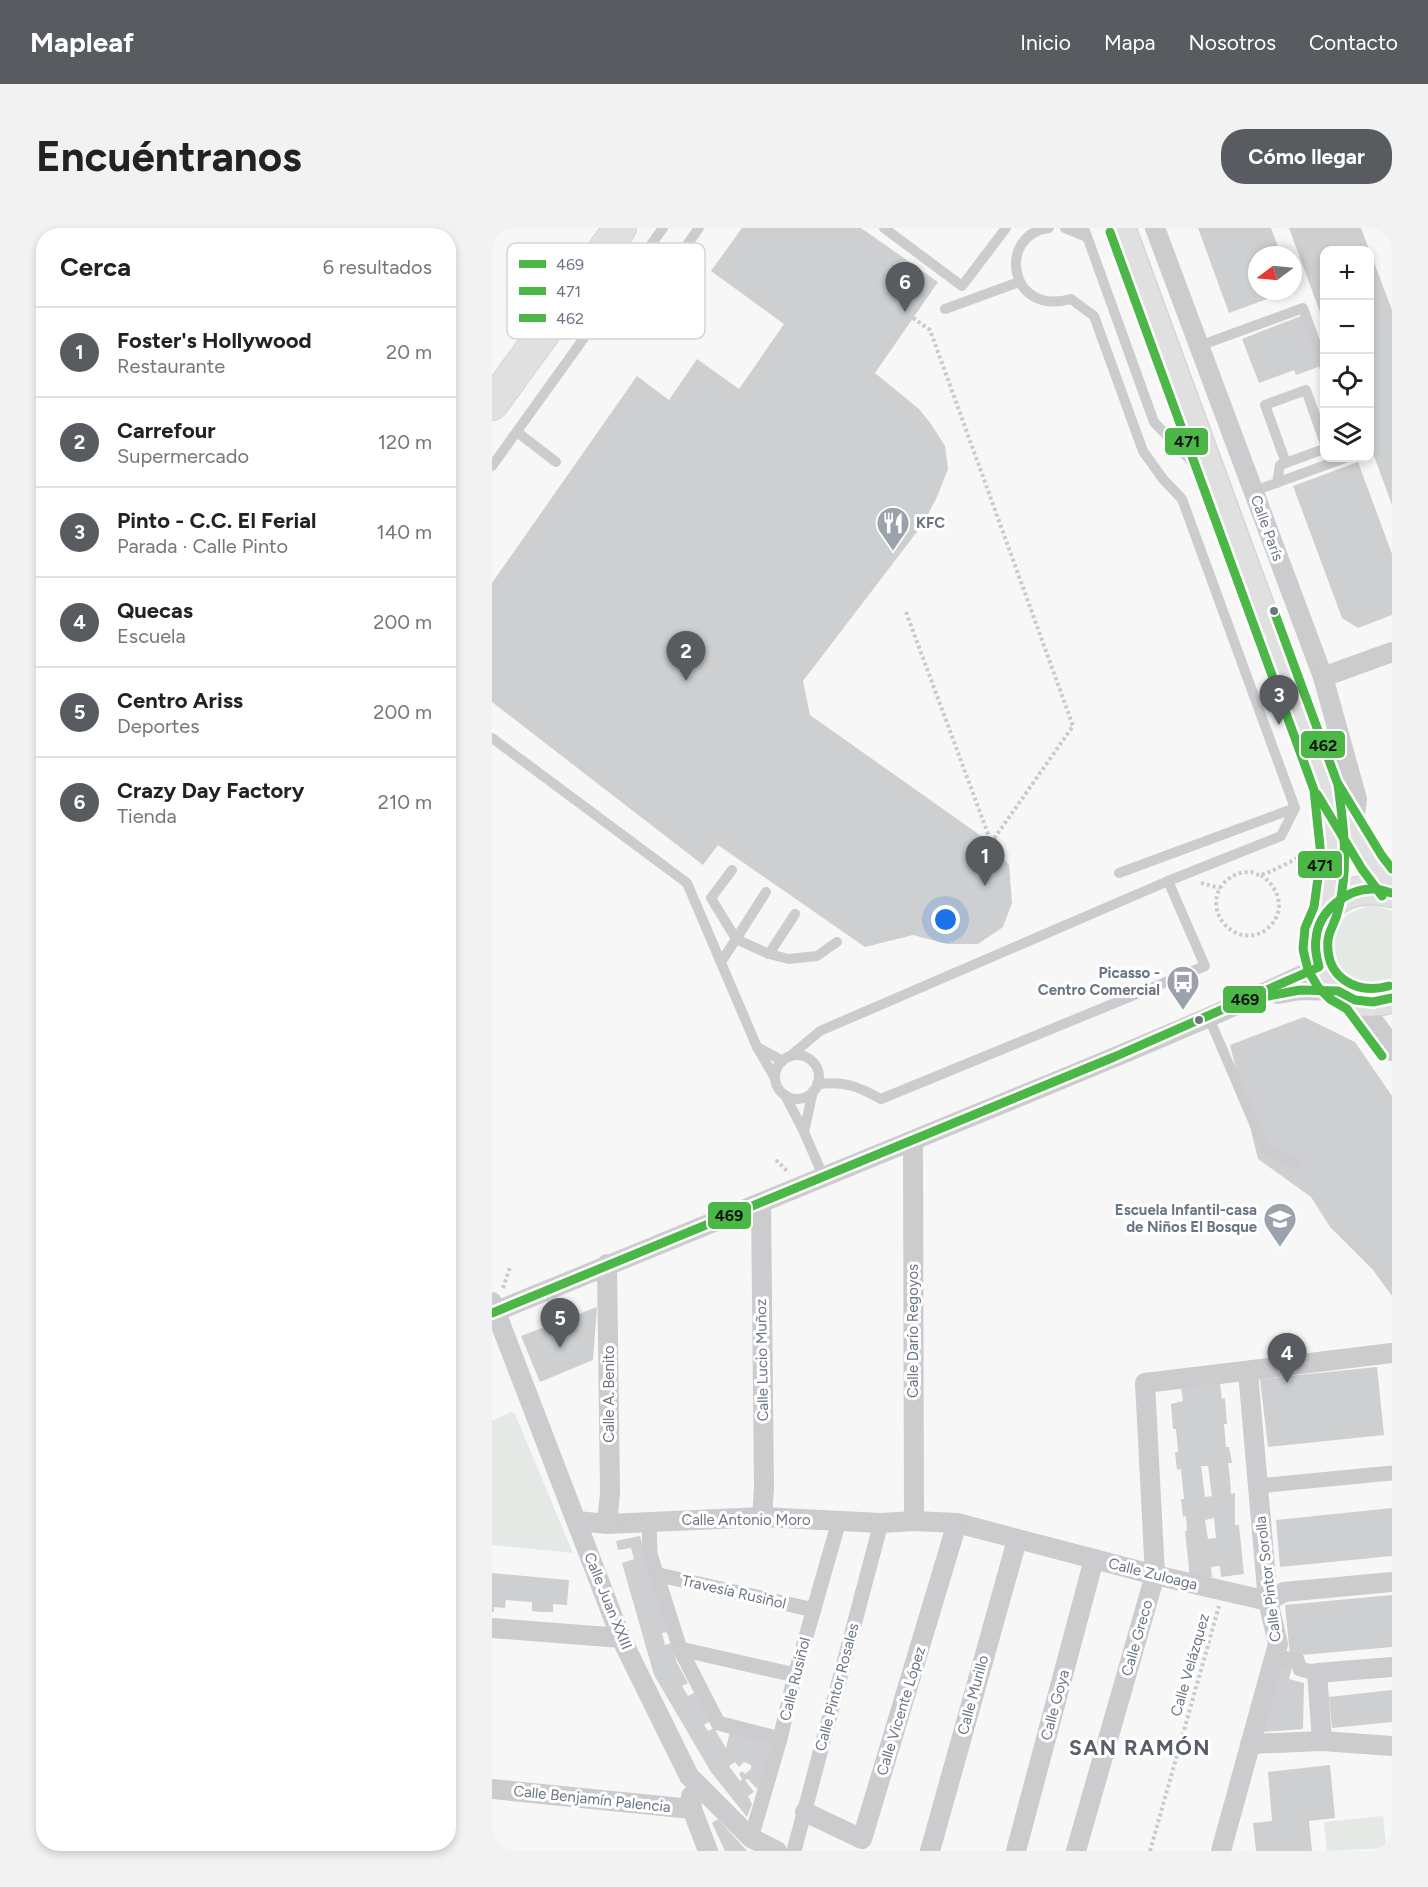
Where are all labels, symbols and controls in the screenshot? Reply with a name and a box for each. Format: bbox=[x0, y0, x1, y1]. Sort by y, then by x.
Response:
text: Mapleaf bbox=[30, 25, 134, 59]
text: Inicio bbox=[1020, 30, 1071, 55]
text: Mapa bbox=[1104, 30, 1156, 55]
text: Nosotros bbox=[1189, 30, 1276, 55]
text: Contacto bbox=[1309, 30, 1398, 55]
button: Cómo llegar bbox=[1221, 129, 1392, 184]
text: Encuéntranos bbox=[36, 131, 302, 182]
legend bbox=[507, 243, 705, 339]
north arrow bbox=[1248, 246, 1302, 300]
map controls bbox=[1320, 246, 1374, 462]
button: + bbox=[1320, 246, 1374, 300]
text: Cerca bbox=[60, 251, 131, 283]
text: 6 resultados bbox=[323, 255, 432, 279]
text: 469 bbox=[556, 255, 584, 274]
pin: 6 bbox=[886, 262, 924, 312]
text: 471 bbox=[556, 282, 581, 301]
button: − bbox=[1320, 300, 1374, 354]
text: 462 bbox=[556, 309, 584, 328]
text: Foster's Hollywood bbox=[117, 327, 312, 354]
text: 1 bbox=[75, 340, 84, 364]
text: 20 m bbox=[386, 340, 432, 364]
text: Restaurante bbox=[117, 354, 225, 378]
button: locate bbox=[1320, 354, 1374, 408]
button: layers bbox=[1320, 408, 1374, 462]
text: Carrefour bbox=[117, 417, 216, 444]
line badge: 471 bbox=[1164, 427, 1209, 456]
text: 2 bbox=[74, 430, 85, 454]
text: 120 m bbox=[378, 430, 432, 454]
text: 471 bbox=[1174, 432, 1200, 451]
text: Supermercado bbox=[117, 444, 249, 468]
street label: Calle París bbox=[1247, 493, 1287, 563]
restaurant icon: KFC bbox=[875, 505, 911, 552]
text: Pinto - C.C. El Ferial bbox=[117, 507, 317, 534]
place label: KFC bbox=[916, 514, 945, 532]
text: 3 bbox=[74, 520, 85, 544]
text: 140 m bbox=[377, 520, 432, 544]
text: Parada · Calle Pinto bbox=[117, 534, 288, 558]
text: Quecas bbox=[117, 597, 193, 624]
unlabelled marker bbox=[1268, 605, 1280, 617]
text: 4 bbox=[73, 610, 86, 634]
text: 200 m bbox=[373, 610, 432, 634]
text: Escuela bbox=[117, 624, 186, 648]
pin: 2 bbox=[666, 632, 706, 681]
pin: 3 bbox=[1260, 676, 1298, 725]
text: Centro Ariss bbox=[117, 687, 243, 714]
text: 5 bbox=[74, 700, 85, 724]
text: 200 m bbox=[373, 700, 432, 724]
text: Deportes bbox=[117, 714, 200, 738]
line badge: 462 bbox=[1300, 730, 1346, 759]
text: 462 bbox=[1309, 736, 1337, 755]
text: Crazy Day Factory bbox=[117, 777, 304, 804]
text: 6 bbox=[74, 790, 85, 814]
text: 210 m bbox=[378, 790, 432, 814]
text: Tienda bbox=[117, 804, 177, 828]
pin: 1 bbox=[966, 836, 1004, 886]
line badge: 471 bbox=[1297, 850, 1343, 879]
text: 471 bbox=[1307, 856, 1333, 875]
your location bbox=[931, 905, 960, 934]
place label: Picasso - Centro Comercial bbox=[1038, 964, 1160, 999]
bus stop icon: Picasso - Centro Comercial bbox=[1165, 964, 1201, 1011]
line badge: 469 bbox=[1222, 985, 1267, 1014]
text: 469 bbox=[1231, 990, 1259, 1009]
unlabelled marker bbox=[1193, 1014, 1205, 1026]
line badge: 469 bbox=[707, 1201, 752, 1230]
place label: Escuela Infantil-casa de Niños El Bosque bbox=[1115, 1201, 1258, 1236]
school or university icon: Escuela Infantil-casa de Niños El Bosque bbox=[1262, 1201, 1298, 1248]
text: 469 bbox=[715, 1206, 743, 1225]
street label: Calle Darío Regoyos bbox=[904, 1264, 922, 1398]
pin: 5 bbox=[540, 1298, 580, 1348]
street label: Calle Lucio Muñoz bbox=[752, 1299, 772, 1421]
pin: 4 bbox=[1268, 1334, 1306, 1383]
street label: Calle A. Benito bbox=[600, 1345, 618, 1443]
street label: Calle Antonio Moro bbox=[681, 1511, 811, 1529]
street label: Calle Pintor Sorolla bbox=[1251, 1515, 1285, 1643]
street label: Calle Juan XXIII bbox=[580, 1550, 636, 1652]
street label: Calle Zuloaga bbox=[1107, 1554, 1199, 1594]
street label: Travesía Rusiñol bbox=[680, 1571, 788, 1613]
street label: Calle Greco bbox=[1118, 1598, 1157, 1678]
street label: Calle Velázquez bbox=[1167, 1612, 1213, 1718]
street label: Calle Pintor Rosales bbox=[811, 1621, 863, 1753]
street label: Calle Rusiñol bbox=[776, 1635, 814, 1723]
street label: Calle Vicente López bbox=[873, 1644, 929, 1778]
street label: Calle Murillo bbox=[954, 1653, 992, 1737]
street label: Calle Goya bbox=[1037, 1668, 1073, 1742]
district label: SAN RAMÓN bbox=[1069, 1735, 1211, 1760]
street label: Calle Benjamín Palencia bbox=[512, 1782, 672, 1816]

